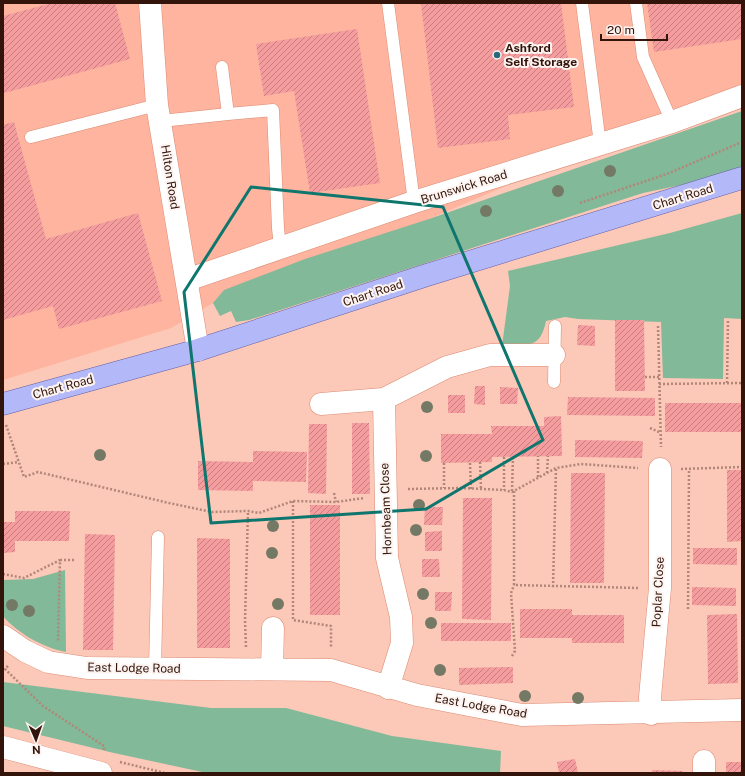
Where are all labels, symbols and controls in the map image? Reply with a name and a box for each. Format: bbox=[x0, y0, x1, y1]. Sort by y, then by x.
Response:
scale bar bbox=[601, 16, 667, 42]
text: 20 m bbox=[607, 23, 635, 37]
place label: Ashford Self Storage bbox=[505, 41, 577, 69]
marker: Ashford Self Storage bbox=[492, 50, 502, 60]
street label: Hilton Road bbox=[158, 144, 182, 210]
street label: Brunswick Road bbox=[419, 167, 509, 207]
street label: Chart Road bbox=[651, 181, 715, 213]
street label: Chart Road bbox=[341, 277, 405, 309]
street label: Chart Road bbox=[31, 372, 95, 402]
street label: Hornbeam Close bbox=[377, 462, 395, 555]
street label: Poplar Close bbox=[649, 556, 667, 628]
street label: East Lodge Road bbox=[87, 660, 181, 676]
street label: East Lodge Road bbox=[434, 691, 528, 721]
north arrow bbox=[16, 720, 56, 760]
text: N bbox=[32, 744, 41, 756]

